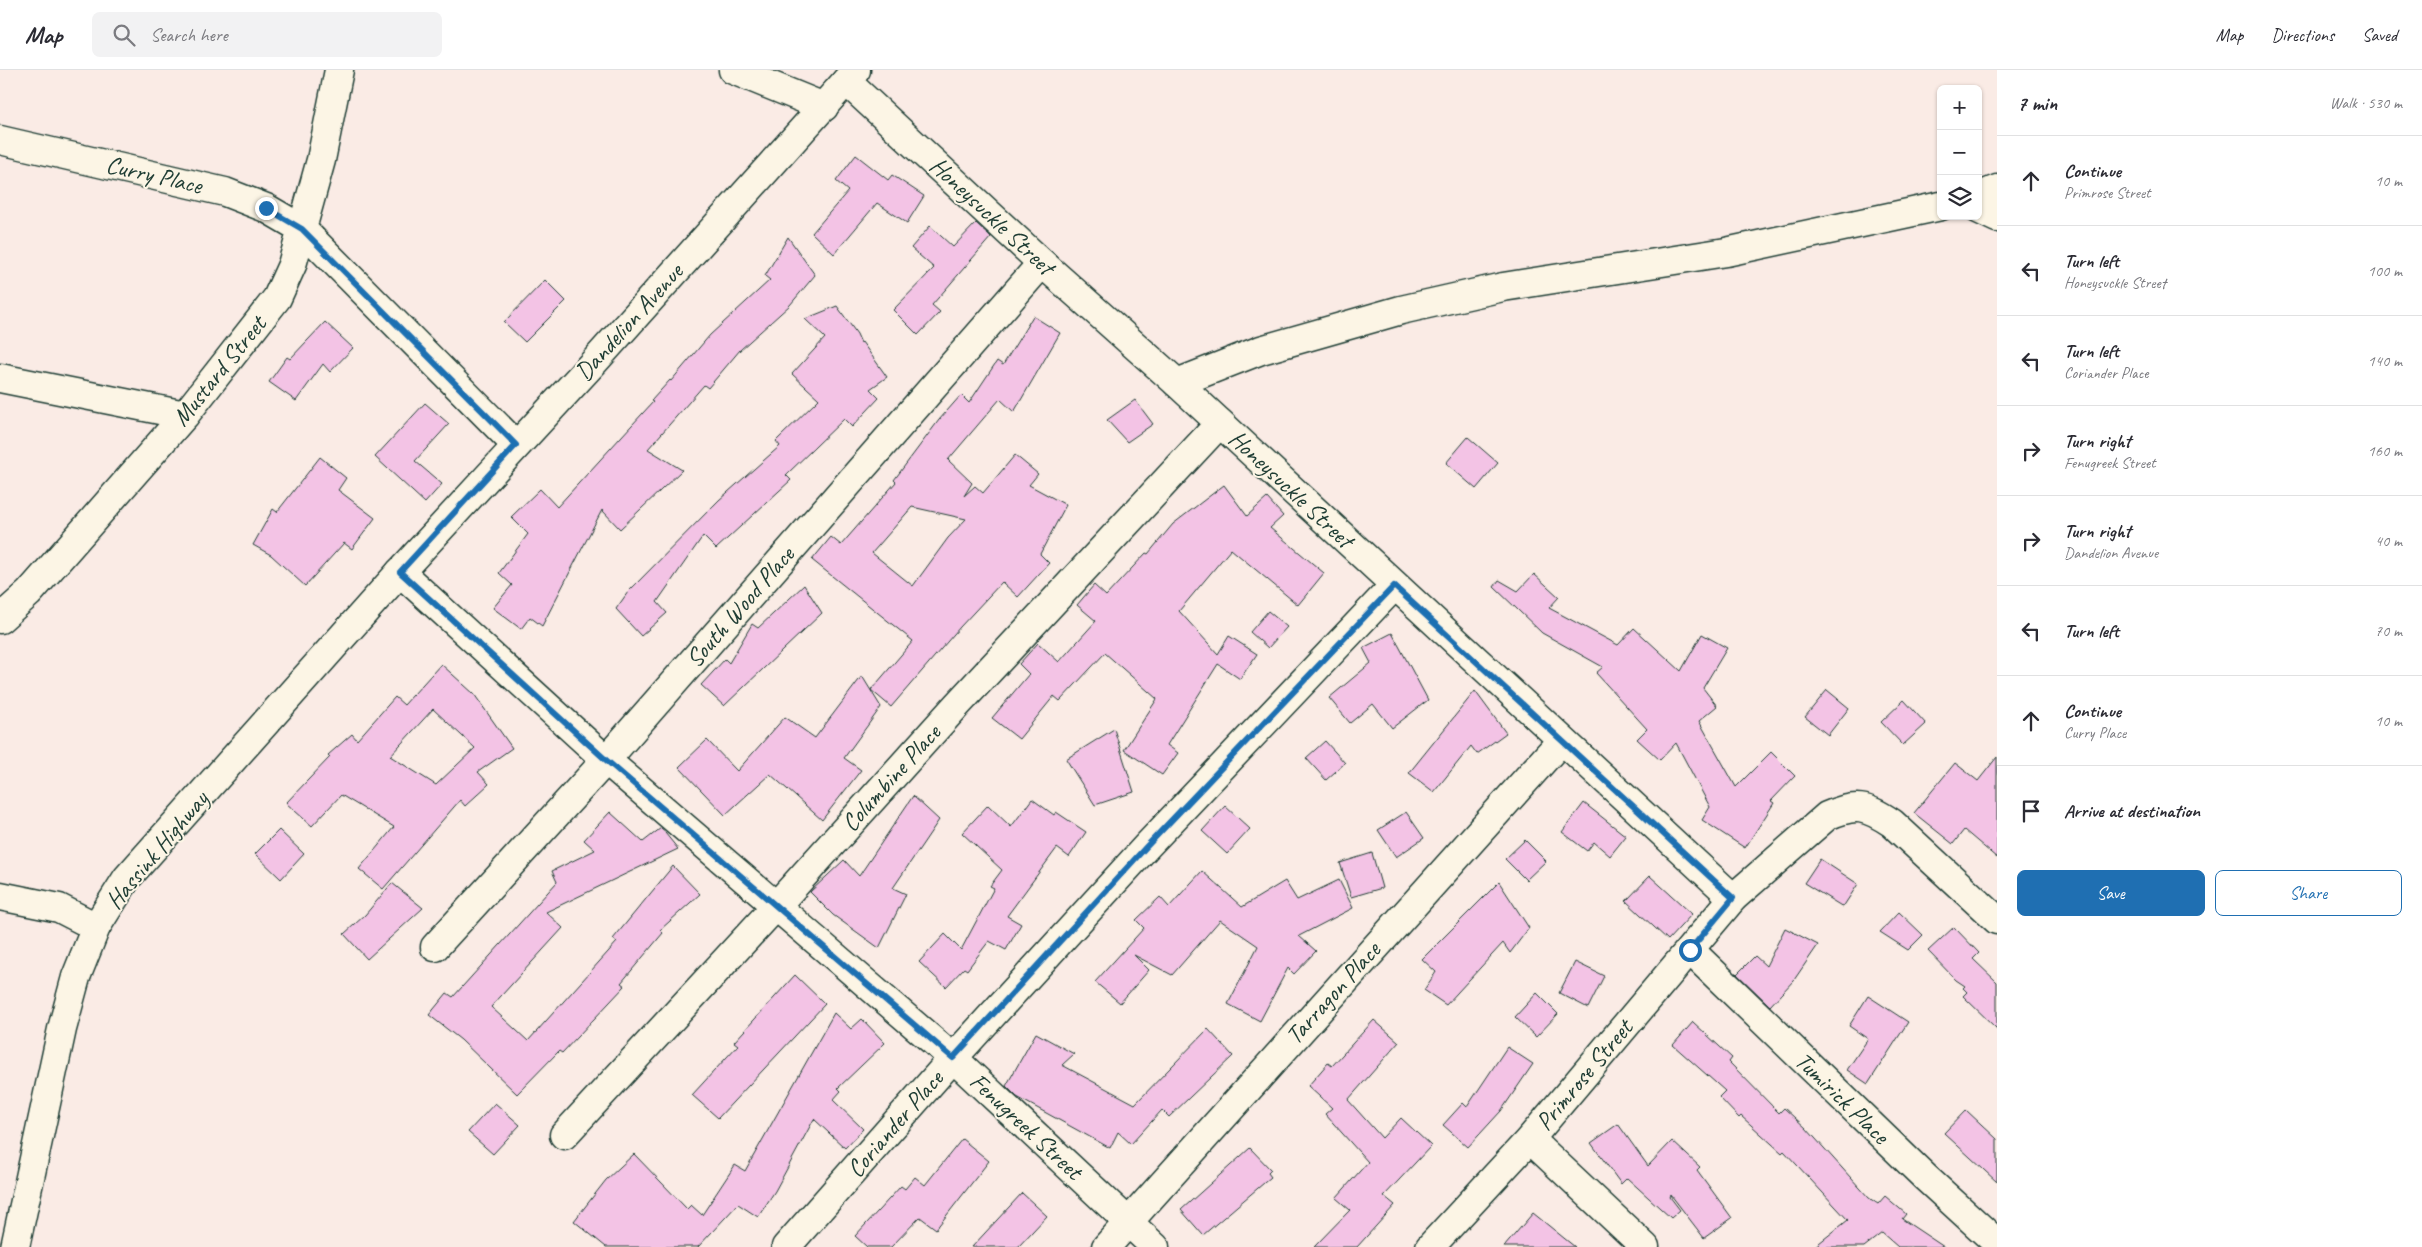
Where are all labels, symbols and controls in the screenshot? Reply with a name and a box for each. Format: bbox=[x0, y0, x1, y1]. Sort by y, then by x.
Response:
search box bbox=[92, 12, 442, 57]
text: Map bbox=[25, 20, 62, 50]
icon: search bbox=[110, 21, 138, 49]
text: Search here bbox=[150, 23, 228, 47]
text: Map bbox=[2216, 24, 2243, 46]
text: Directions bbox=[2271, 24, 2334, 46]
text: Saved bbox=[2362, 24, 2397, 46]
map controls bbox=[1937, 85, 1982, 220]
button: + bbox=[1937, 85, 1982, 130]
text: 7 min bbox=[2017, 90, 2057, 116]
text: Walk · 530 m bbox=[2330, 93, 2402, 113]
button: − bbox=[1937, 130, 1982, 175]
street label: Curry Place bbox=[103, 148, 207, 202]
street label: Honeysuckle Street bbox=[923, 150, 1064, 285]
text: Continue bbox=[2064, 159, 2121, 183]
icon: ahead bbox=[2017, 167, 2045, 195]
text: 10 m bbox=[2375, 171, 2402, 191]
button: layers bbox=[1937, 175, 1982, 220]
text: Primrose Street bbox=[2064, 183, 2151, 203]
route end bbox=[255, 197, 278, 220]
text: Turn left bbox=[2064, 249, 2119, 273]
street label: Dandelion Avenue bbox=[568, 255, 691, 387]
icon: left bbox=[2017, 257, 2045, 285]
text: 100 m bbox=[2368, 261, 2402, 281]
text: Honeysuckle Street bbox=[2064, 273, 2166, 293]
street label: Mustard Street bbox=[165, 307, 275, 433]
text: Turn left bbox=[2064, 339, 2119, 363]
icon: left bbox=[2017, 347, 2045, 375]
text: 140 m bbox=[2368, 351, 2402, 371]
text: Coriander Place bbox=[2064, 363, 2149, 383]
street label: Honeysuckle Street bbox=[1222, 423, 1363, 558]
text: Turn right bbox=[2064, 429, 2131, 453]
icon: right bbox=[2017, 437, 2045, 465]
text: 160 m bbox=[2368, 441, 2402, 461]
text: Fenugreek Street bbox=[2064, 453, 2155, 473]
text: Turn right bbox=[2064, 519, 2131, 543]
icon: right bbox=[2017, 527, 2045, 555]
text: 40 m bbox=[2375, 531, 2402, 551]
street label: South Wood Place bbox=[679, 538, 803, 674]
text: Dandelion Avenue bbox=[2064, 543, 2158, 563]
icon: left bbox=[2017, 617, 2045, 645]
text: Turn left bbox=[2064, 619, 2119, 643]
text: 70 m bbox=[2375, 621, 2402, 641]
text: Continue bbox=[2064, 699, 2121, 723]
icon: ahead bbox=[2017, 707, 2045, 735]
text: 10 m bbox=[2375, 711, 2402, 731]
street label: Columbine Place bbox=[834, 716, 949, 838]
text: Curry Place bbox=[2064, 723, 2126, 743]
street label: Hassink Highway bbox=[98, 783, 217, 916]
icon: arrive bbox=[2017, 797, 2045, 825]
text: Arrive at destination bbox=[2064, 799, 2200, 823]
button: Save bbox=[2017, 870, 2205, 916]
button: Share bbox=[2215, 870, 2402, 916]
street label: Tarragon Place bbox=[1278, 934, 1389, 1051]
route start bbox=[1679, 939, 1702, 962]
street label: Primrose Street bbox=[1528, 1011, 1641, 1137]
street label: Tumirick Place bbox=[1788, 1045, 1897, 1152]
street label: Coriander Place bbox=[840, 1062, 952, 1184]
street label: Fenugreek Street bbox=[963, 1066, 1091, 1188]

